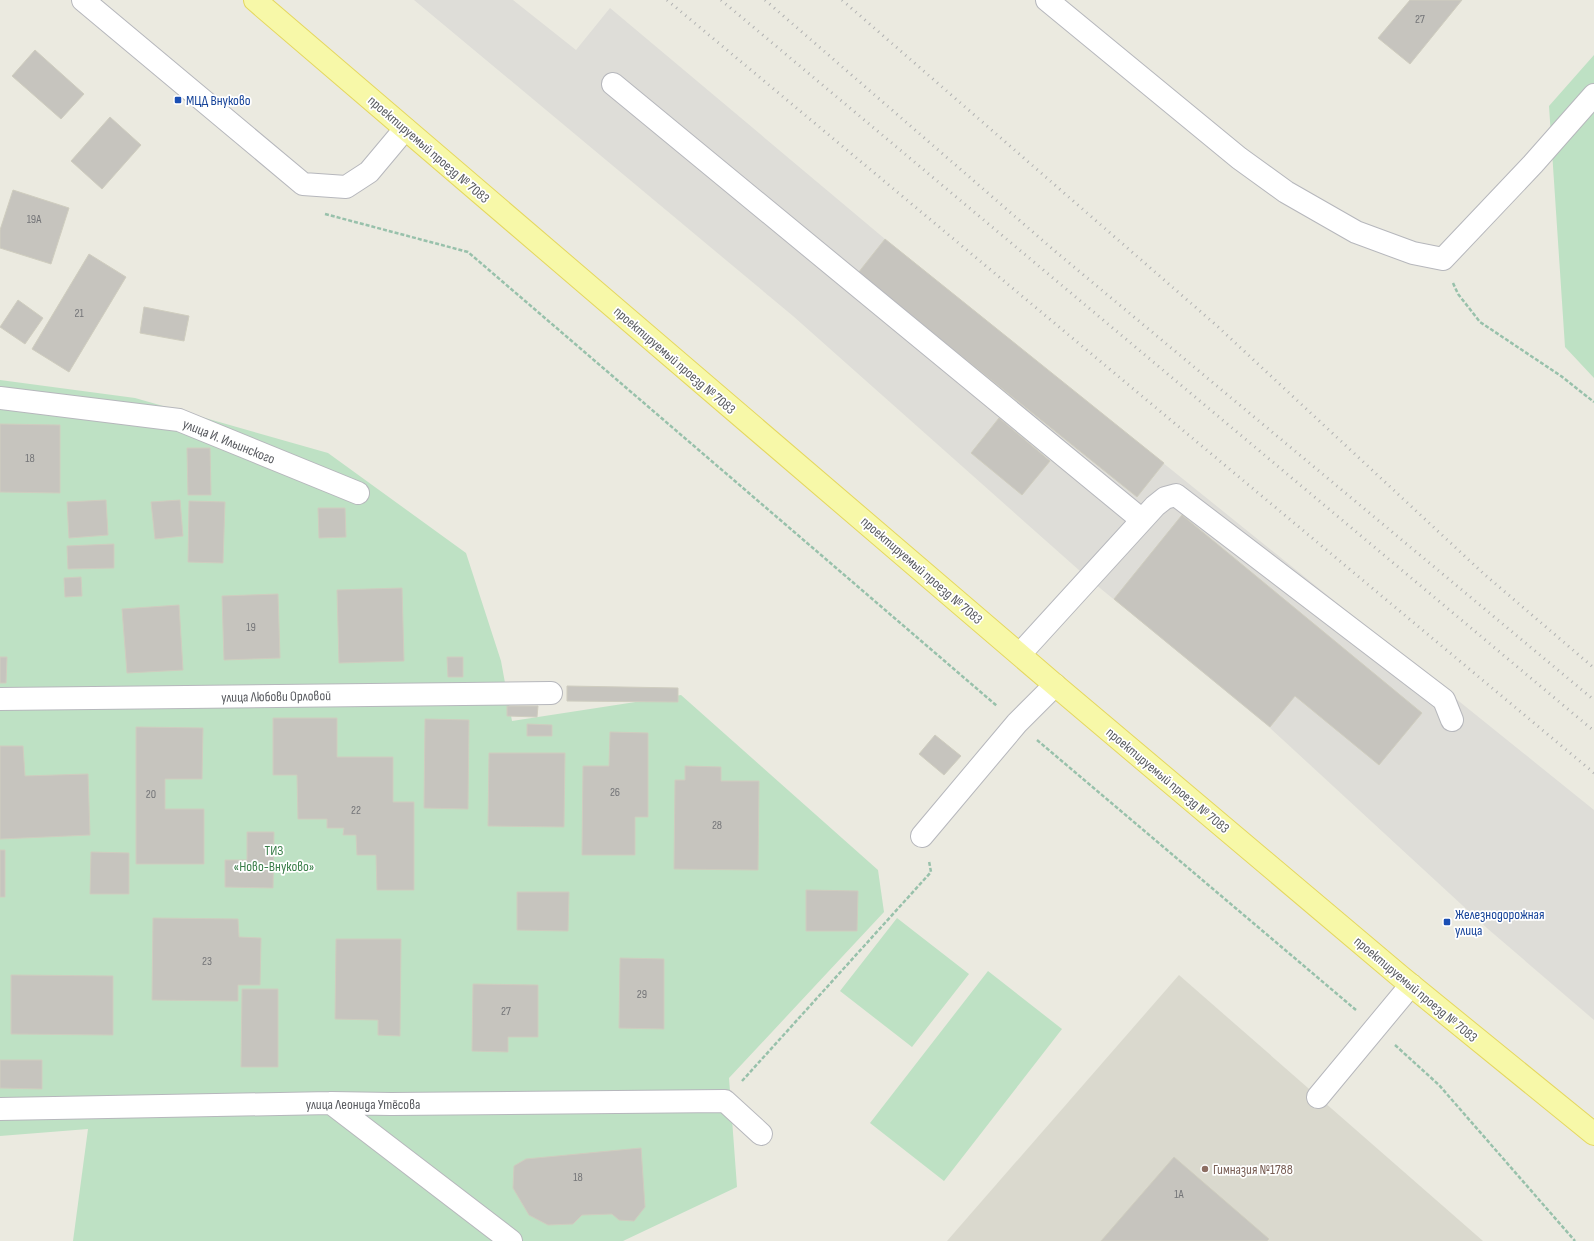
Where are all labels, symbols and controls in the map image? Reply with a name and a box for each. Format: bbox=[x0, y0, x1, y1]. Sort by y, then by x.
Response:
house number: 27 bbox=[1415, 12, 1425, 27]
place label: МЦД Внуково bbox=[186, 92, 251, 109]
street label: проектируемый проезд № 7083 bbox=[364, 92, 493, 207]
marker: МЦД Внуково bbox=[173, 95, 183, 105]
house number: 19А bbox=[27, 212, 42, 227]
street label: проектируемый проезд № 7083 bbox=[610, 303, 739, 418]
house number: 21 bbox=[74, 306, 84, 321]
street label: улица И. Ильинского bbox=[180, 415, 278, 468]
house number: 18 bbox=[25, 451, 35, 466]
street label: проектируемый проезд № 7083 bbox=[857, 513, 986, 628]
house number: 19 bbox=[246, 620, 256, 635]
street label: улица Любови Орловой bbox=[221, 687, 331, 706]
street label: проектируемый проезд № 7083 bbox=[1103, 724, 1233, 837]
house number: 26 bbox=[610, 785, 620, 800]
house number: 20 bbox=[146, 787, 156, 802]
house number: 22 bbox=[351, 803, 361, 818]
house number: 28 bbox=[712, 818, 722, 833]
park label: ТИЗ «Ново-Внуково» bbox=[234, 842, 314, 875]
place label: Железнодорожная улица bbox=[1455, 906, 1544, 939]
marker: Железнодорожная улица bbox=[1442, 917, 1452, 927]
street label: проектируемый проезд № 7083 bbox=[1351, 933, 1481, 1046]
house number: 23 bbox=[202, 954, 212, 969]
house number: 29 bbox=[637, 987, 647, 1002]
house number: 27 bbox=[501, 1004, 511, 1019]
street label: улица Леонида Утёсова bbox=[306, 1096, 420, 1113]
place label: Гимназия №1788 bbox=[1213, 1161, 1293, 1178]
marker: Гимназия №1788 bbox=[1200, 1164, 1210, 1174]
house number: 18 bbox=[573, 1170, 583, 1185]
house number: 1А bbox=[1174, 1187, 1185, 1202]

